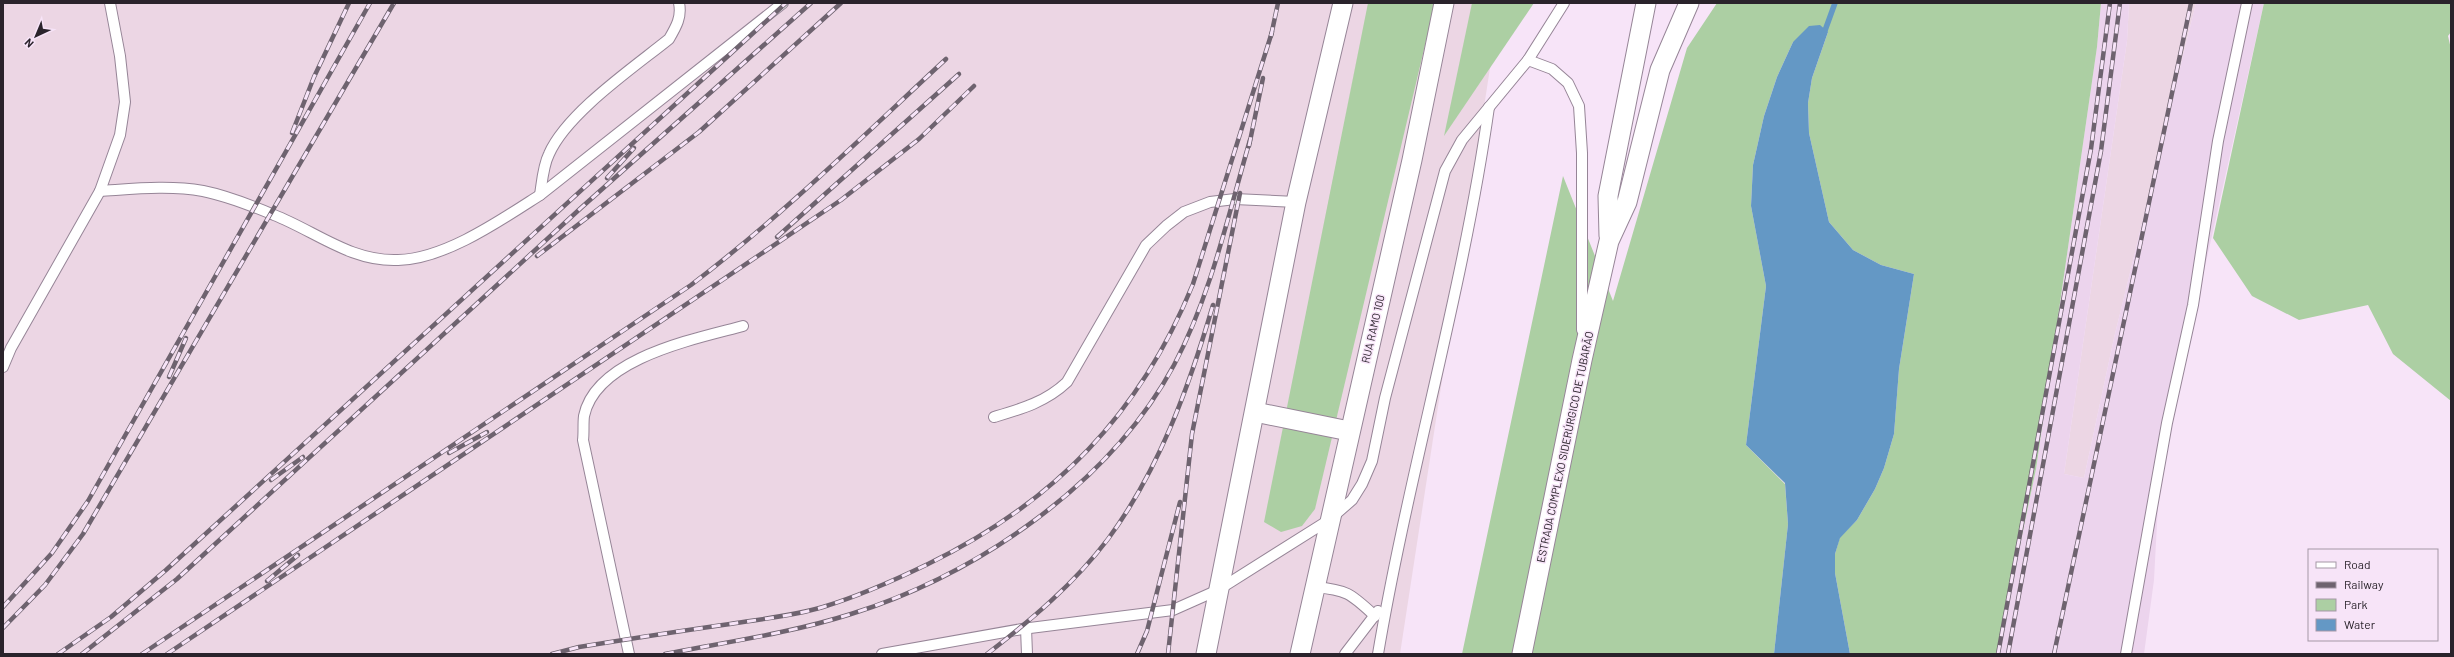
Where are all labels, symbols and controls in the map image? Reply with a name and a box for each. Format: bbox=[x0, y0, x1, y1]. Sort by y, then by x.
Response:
north arrow bbox=[16, 16, 56, 56]
text: N bbox=[22, 36, 36, 51]
street label: RUA RAMO 100 bbox=[1358, 293, 1387, 364]
street label: ESTRADA COMPLEXO SIDERÚRGICO DE TUBARÃO bbox=[1534, 330, 1595, 564]
legend bbox=[2308, 549, 2438, 641]
text: Road bbox=[2344, 557, 2371, 571]
text: Railway bbox=[2344, 577, 2384, 591]
text: Park bbox=[2344, 597, 2368, 611]
text: Water bbox=[2344, 617, 2376, 631]

